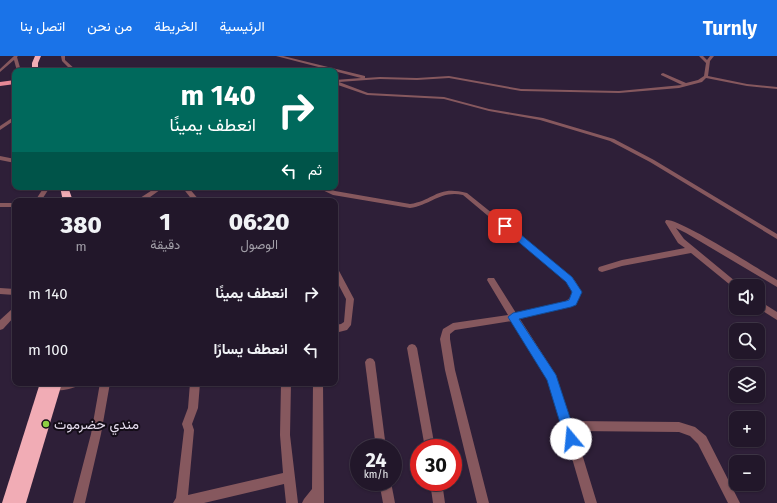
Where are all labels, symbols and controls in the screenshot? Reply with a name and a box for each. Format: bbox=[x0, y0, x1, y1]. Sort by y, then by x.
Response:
text: Turnly bbox=[703, 17, 757, 40]
text: اتصل بنا bbox=[20, 18, 65, 35]
text: من نحن bbox=[87, 18, 132, 35]
text: الخريطة bbox=[154, 18, 197, 35]
text: الرئيسية bbox=[219, 18, 265, 35]
text: 140 m bbox=[180, 79, 256, 112]
icon: right bbox=[270, 84, 322, 136]
text: انعطف يمينًا bbox=[170, 114, 256, 136]
icon: left bbox=[278, 160, 300, 182]
text: ثم bbox=[308, 161, 322, 179]
text: 1 bbox=[160, 208, 171, 236]
text: 06:20 bbox=[229, 208, 289, 236]
pin bbox=[488, 209, 522, 243]
text: 380 bbox=[61, 211, 102, 239]
icon: arrive bbox=[494, 215, 516, 237]
text: دقيقة bbox=[150, 237, 180, 252]
text: الوصول bbox=[240, 237, 278, 252]
text: m bbox=[76, 239, 87, 254]
map controls bbox=[729, 279, 765, 491]
button: sound bbox=[729, 279, 765, 315]
icon: right bbox=[300, 283, 322, 305]
text: انعطف يمينًا bbox=[215, 284, 288, 302]
text: 140 m bbox=[28, 285, 68, 303]
button: search bbox=[729, 323, 765, 359]
icon: left bbox=[300, 339, 322, 361]
text: انعطف يسارًا bbox=[213, 340, 288, 358]
text: 100 m bbox=[28, 341, 68, 359]
button: layers bbox=[729, 367, 765, 403]
button: + bbox=[729, 411, 765, 447]
place label: مندي حضرموت bbox=[54, 416, 139, 436]
position arrow bbox=[550, 418, 592, 460]
marker: مندي حضرموت bbox=[41, 419, 51, 429]
speed limit sign: 30 bbox=[410, 439, 462, 491]
text: 24 bbox=[365, 448, 387, 472]
button: − bbox=[729, 455, 765, 491]
text: km/h bbox=[364, 469, 388, 481]

